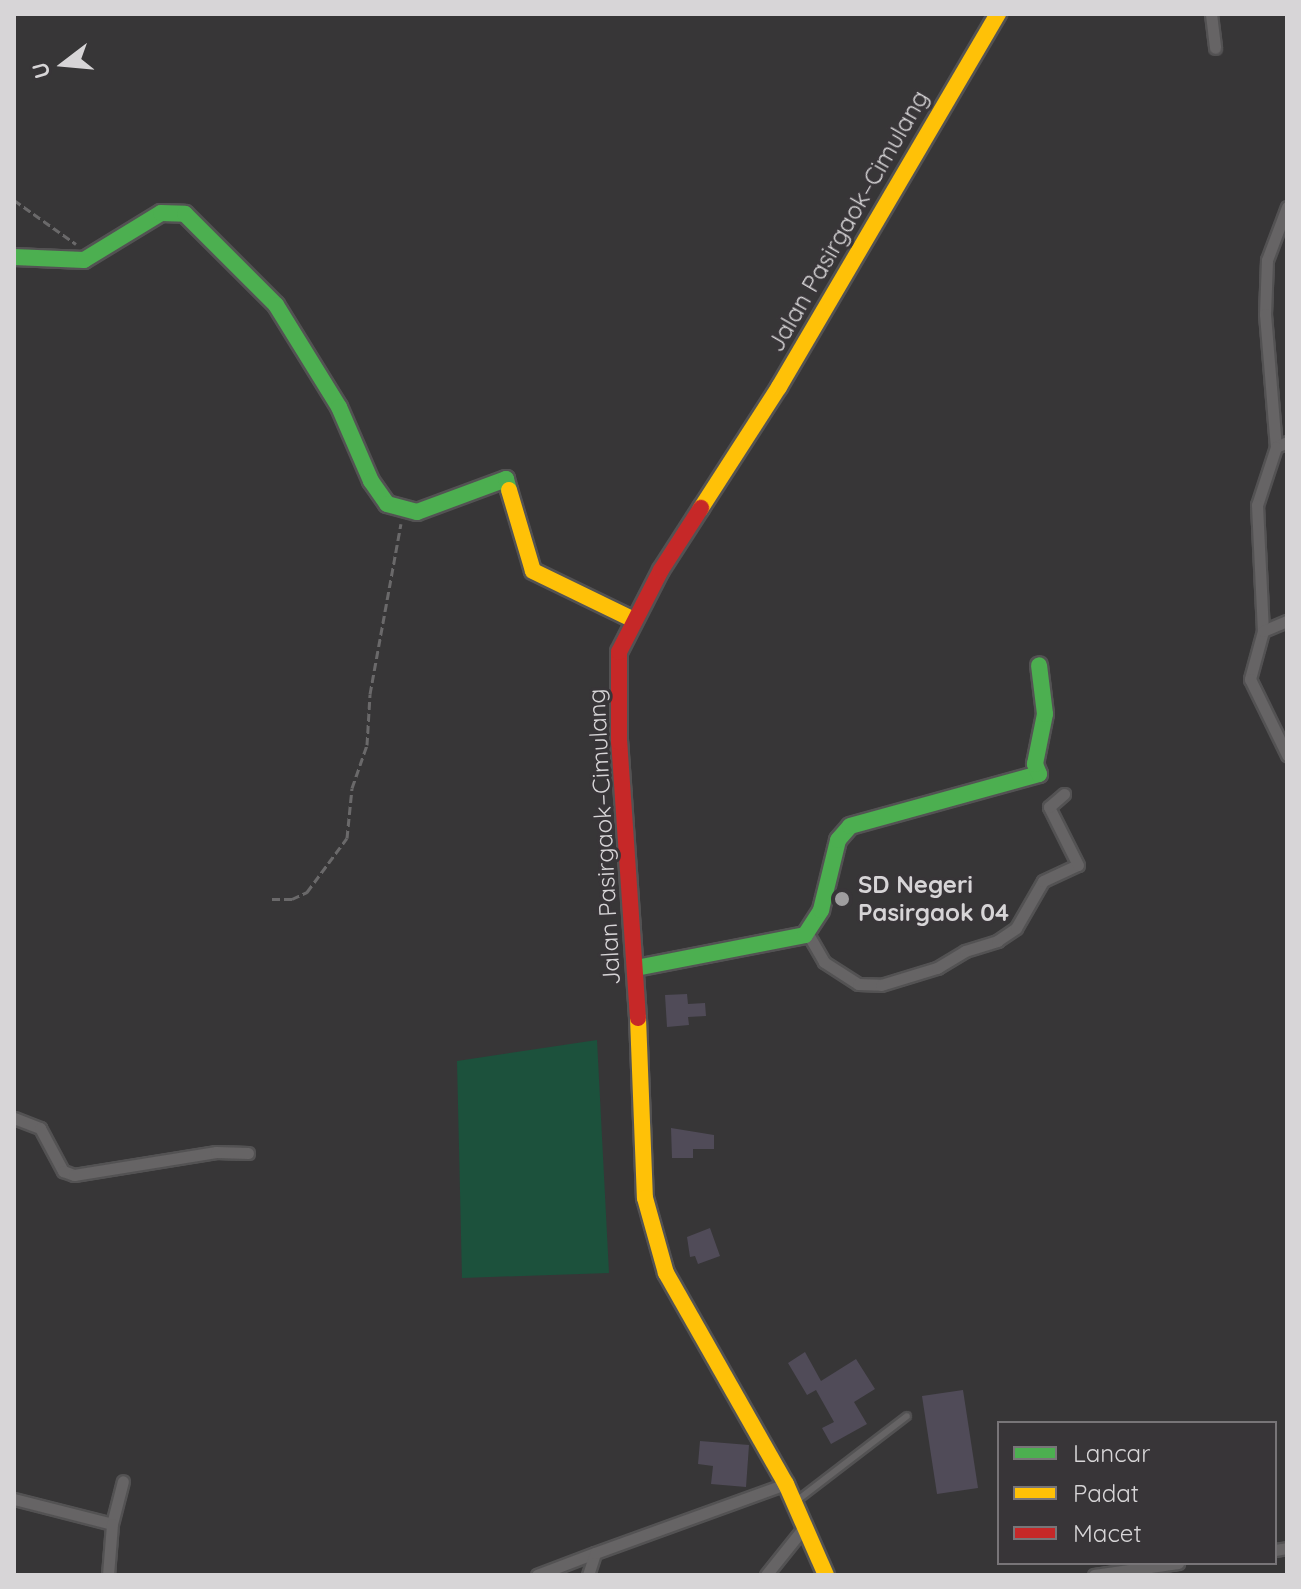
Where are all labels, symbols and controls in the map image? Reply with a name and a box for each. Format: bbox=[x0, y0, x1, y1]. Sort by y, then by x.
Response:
north arrow bbox=[24, 24, 104, 104]
text: U bbox=[25, 59, 57, 82]
street label: Jalan Pasirgaok–Cimulang bbox=[761, 85, 935, 357]
street label: Jalan Pasirgaok–Cimulang bbox=[582, 688, 626, 986]
place label: SD Negeri Pasirgaok 04 bbox=[858, 871, 1009, 927]
marker: SD Negeri Pasirgaok 04 bbox=[833, 890, 851, 908]
legend bbox=[997, 1421, 1277, 1565]
text: Lancar bbox=[1073, 1438, 1150, 1468]
text: Padat bbox=[1073, 1478, 1139, 1508]
text: Macet bbox=[1073, 1518, 1142, 1548]

